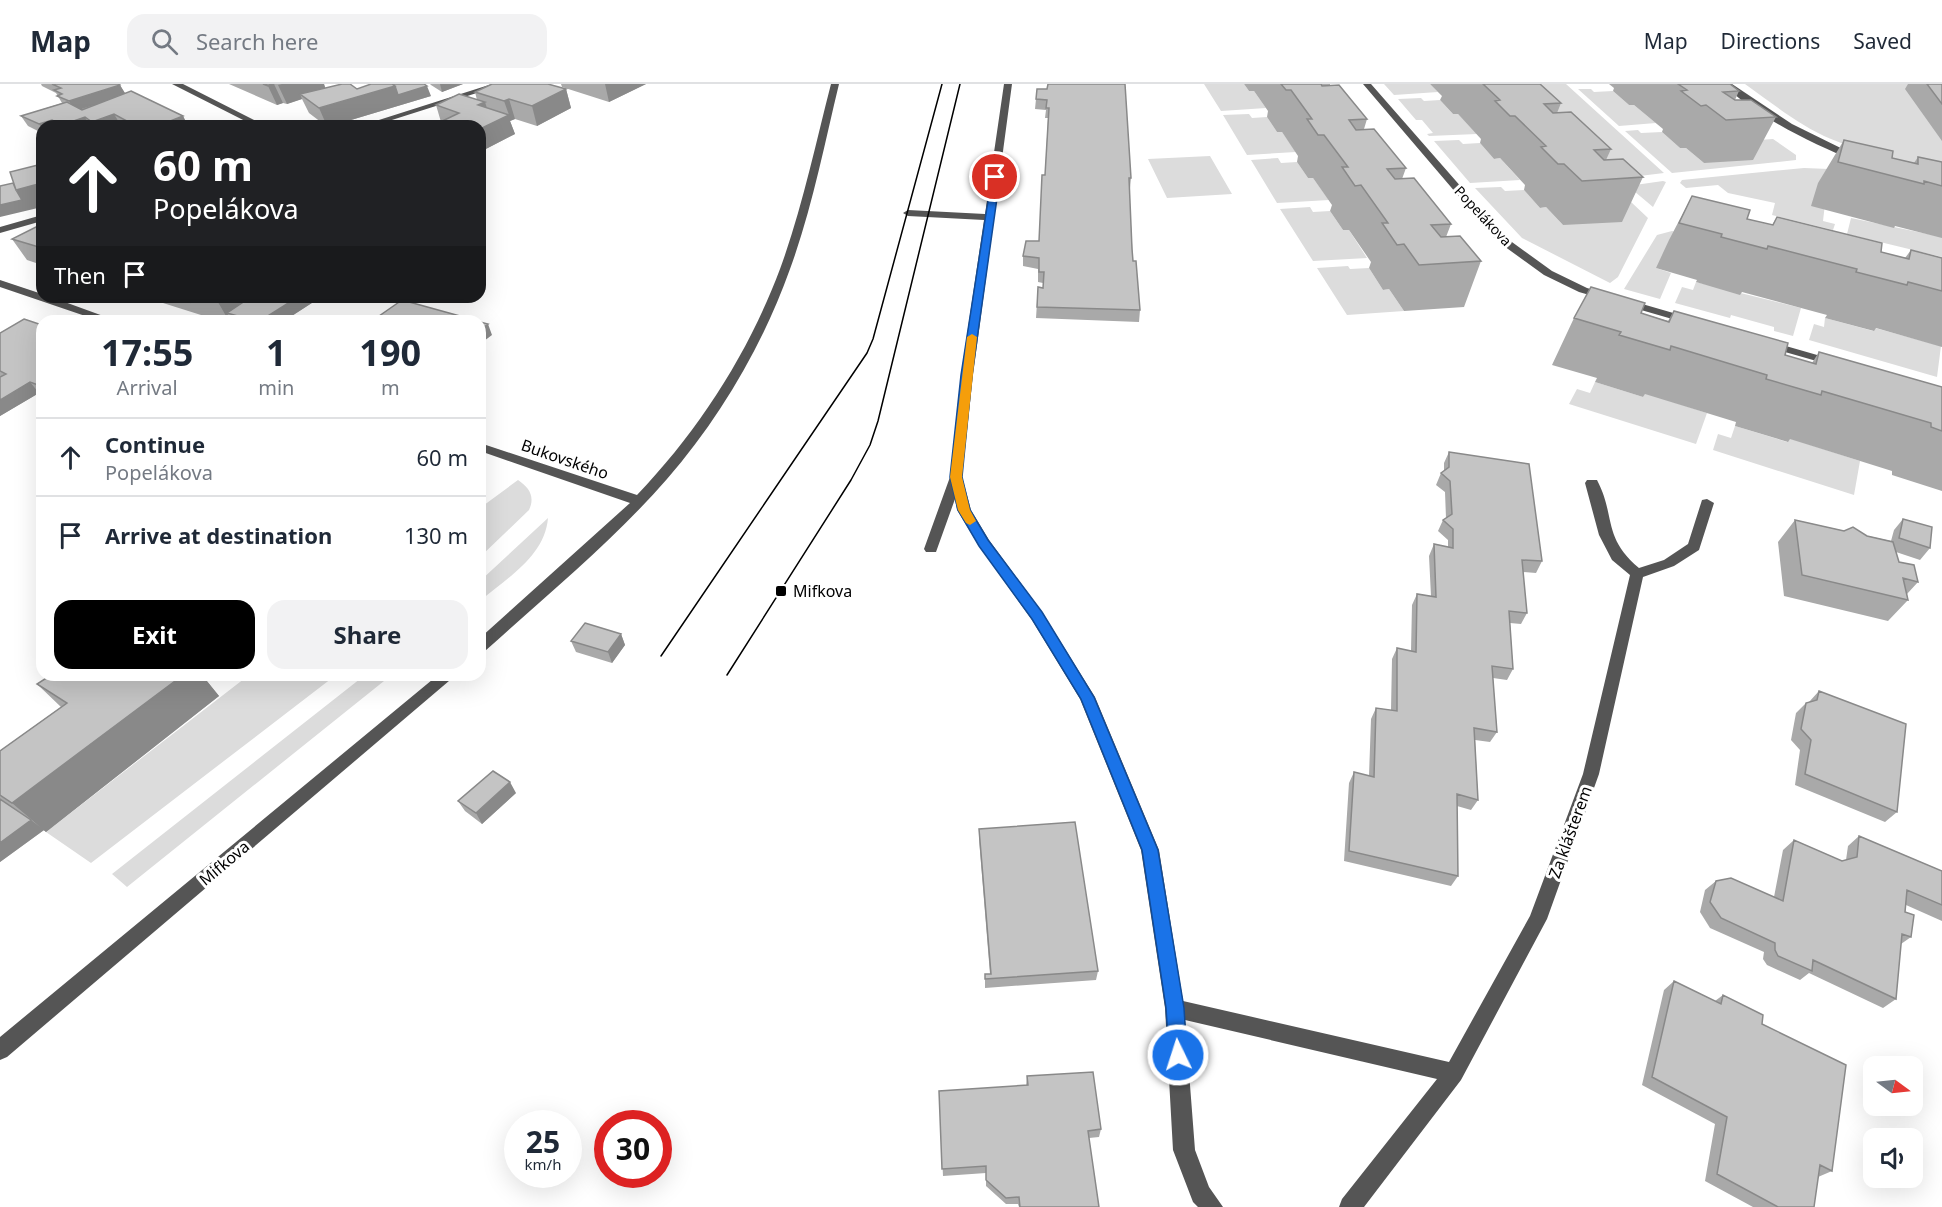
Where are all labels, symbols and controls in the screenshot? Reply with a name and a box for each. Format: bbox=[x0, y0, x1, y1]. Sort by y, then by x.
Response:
search box bbox=[127, 14, 547, 68]
text: Map bbox=[30, 22, 91, 60]
icon: search bbox=[148, 25, 181, 58]
text: Search here bbox=[196, 26, 318, 56]
text: Map bbox=[1644, 27, 1688, 55]
text: Directions bbox=[1721, 27, 1820, 55]
text: Saved bbox=[1853, 27, 1912, 55]
text: 60 m bbox=[153, 136, 253, 193]
icon: ahead bbox=[54, 144, 132, 222]
pin bbox=[969, 151, 1020, 202]
icon: arrive bbox=[978, 160, 1011, 193]
street label: Popelákova bbox=[1451, 182, 1516, 250]
text: Popelákova bbox=[153, 190, 299, 227]
icon: arrive bbox=[118, 258, 151, 291]
text: Then bbox=[54, 260, 106, 290]
text: 17:55 bbox=[101, 328, 193, 377]
text: 1 bbox=[266, 328, 287, 377]
text: 190 bbox=[359, 328, 421, 377]
text: Arrival bbox=[117, 374, 178, 401]
text: min bbox=[258, 374, 294, 401]
text: m bbox=[381, 374, 400, 401]
text: Continue bbox=[105, 429, 205, 459]
street label: Bukovského bbox=[518, 434, 612, 484]
icon: ahead bbox=[54, 441, 87, 474]
text: 60 m bbox=[417, 442, 468, 472]
text: Popelákova bbox=[105, 459, 213, 486]
icon: arrive bbox=[54, 519, 87, 552]
text: Arrive at destination bbox=[105, 520, 332, 550]
text: 130 m bbox=[404, 520, 468, 550]
place label: Mifkova bbox=[793, 580, 852, 602]
marker: Mifkova bbox=[774, 584, 788, 598]
button: Exit bbox=[54, 600, 255, 669]
button: Share bbox=[267, 600, 468, 669]
street label: Za klášterem bbox=[1543, 783, 1597, 881]
street label: Mifkova bbox=[194, 836, 254, 890]
position arrow bbox=[1146, 1023, 1210, 1087]
north arrow bbox=[1863, 1056, 1923, 1116]
map controls bbox=[1863, 1056, 1923, 1188]
speed limit sign: 30 bbox=[594, 1110, 672, 1188]
text: 25 bbox=[526, 1121, 560, 1162]
button: sound bbox=[1863, 1128, 1923, 1188]
text: km/h bbox=[525, 1154, 561, 1174]

